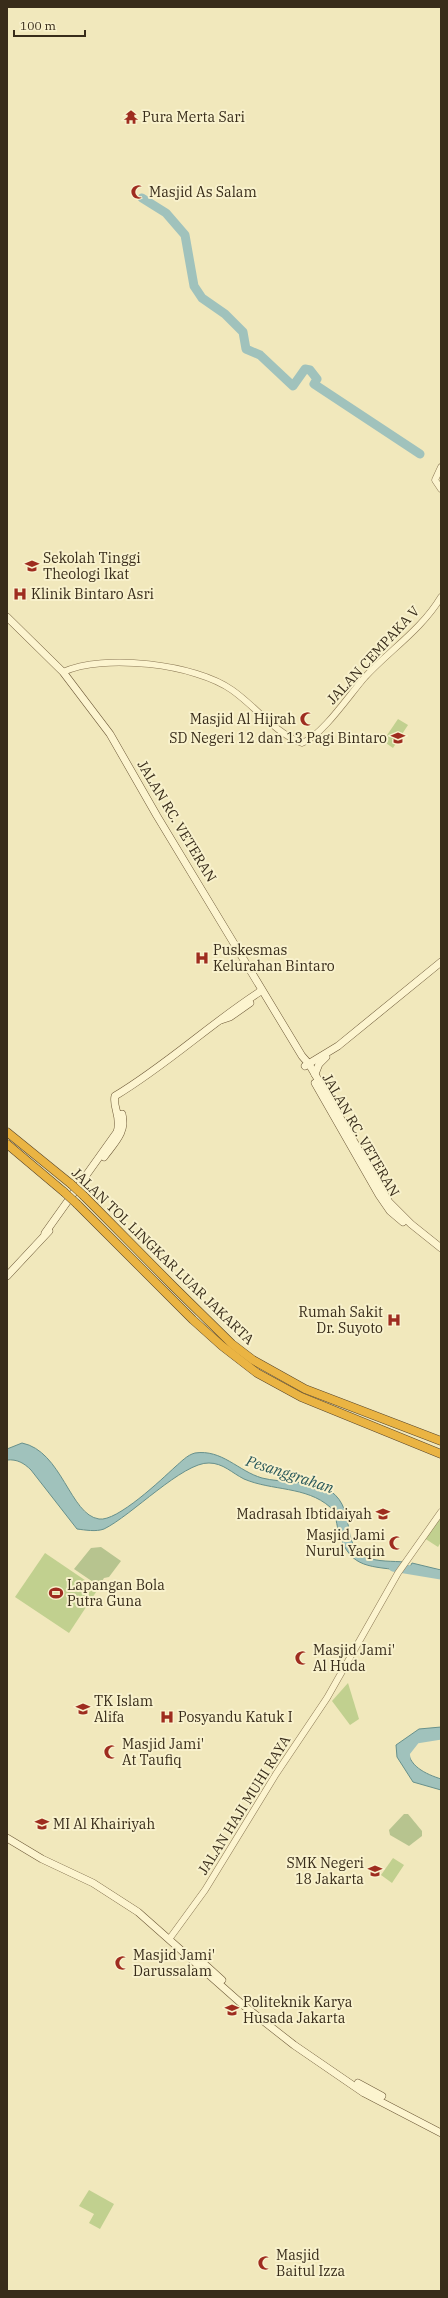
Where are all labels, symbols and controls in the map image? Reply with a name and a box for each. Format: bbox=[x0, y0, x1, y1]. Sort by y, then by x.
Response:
scale bar bbox=[14, 12, 85, 38]
text: 100 m bbox=[20, 18, 56, 33]
place label: Pura Merta Sari bbox=[142, 108, 245, 126]
temple icon: Pura Merta Sari bbox=[123, 109, 139, 125]
place label: Masjid As Salam bbox=[149, 183, 257, 201]
mosque icon: Masjid As Salam bbox=[130, 184, 146, 200]
place label: Sekolah Tinggi Theologi Ikat bbox=[43, 549, 141, 583]
school or university icon: Sekolah Tinggi Theologi Ikat bbox=[24, 558, 40, 574]
place label: Klinik Bintaro Asri bbox=[31, 585, 154, 603]
hospital icon: Klinik Bintaro Asri bbox=[12, 586, 28, 602]
street label: JALAN CEMPAKA V bbox=[323, 602, 423, 708]
place label: Masjid Al Hijrah bbox=[190, 710, 296, 728]
mosque icon: Masjid Al Hijrah bbox=[299, 711, 315, 727]
place label: SD Negeri 12 dan 13 Pagi Bintaro bbox=[169, 729, 387, 747]
school or university icon: SD Negeri 12 dan 13 Pagi Bintaro bbox=[390, 730, 406, 746]
street label: JALAN RC. VETERAN bbox=[133, 757, 221, 885]
place label: Puskesmas Kelurahan Bintaro bbox=[213, 941, 335, 975]
hospital icon: Puskesmas Kelurahan Bintaro bbox=[194, 950, 210, 966]
street label: JALAN RC. VETERAN bbox=[318, 1070, 404, 1200]
street label: JALAN TOL LINGKAR LUAR JAKARTA bbox=[68, 1164, 258, 1349]
place label: Rumah Sakit Dr. Suyoto bbox=[299, 1303, 383, 1337]
hospital icon: Rumah Sakit Dr. Suyoto bbox=[386, 1312, 402, 1328]
water label: Pesanggrahan bbox=[243, 1451, 337, 1497]
place label: Madrasah Ibtidaiyah bbox=[237, 1505, 372, 1523]
school or university icon: Madrasah Ibtidaiyah bbox=[375, 1506, 391, 1522]
place label: Masjid Jami Nurul Yaqin bbox=[306, 1526, 385, 1560]
mosque icon: Masjid Jami Nurul Yaqin bbox=[388, 1535, 404, 1551]
place label: Lapangan Bola Putra Guna bbox=[67, 1576, 165, 1610]
sports icon: Lapangan Bola Putra Guna bbox=[48, 1585, 64, 1601]
place label: Masjid Jami' Al Huda bbox=[313, 1641, 395, 1675]
mosque icon: Masjid Jami' Al Huda bbox=[294, 1650, 310, 1666]
place label: TK Islam Alifa bbox=[94, 1692, 153, 1726]
school or university icon: TK Islam Alifa bbox=[75, 1701, 91, 1717]
place label: Posyandu Katuk I bbox=[178, 1708, 293, 1726]
hospital icon: Posyandu Katuk I bbox=[159, 1709, 175, 1725]
street label: JALAN HAJI MUHI RAYA bbox=[194, 1732, 294, 1878]
place label: Masjid Jami' At Taufiq bbox=[122, 1735, 204, 1769]
mosque icon: Masjid Jami' At Taufiq bbox=[103, 1744, 119, 1760]
place label: MI Al Khairiyah bbox=[53, 1815, 155, 1833]
school or university icon: MI Al Khairiyah bbox=[34, 1816, 50, 1832]
place label: SMK Negeri 18 Jakarta bbox=[286, 1854, 364, 1888]
school or university icon: SMK Negeri 18 Jakarta bbox=[367, 1863, 383, 1879]
place label: Masjid Jami' Darussalam bbox=[133, 1946, 215, 1980]
mosque icon: Masjid Jami' Darussalam bbox=[114, 1955, 130, 1971]
place label: Politeknik Karya Husada Jakarta bbox=[243, 1993, 353, 2027]
school or university icon: Politeknik Karya Husada Jakarta bbox=[224, 2002, 240, 2018]
place label: Masjid Baitul Izza bbox=[276, 2246, 346, 2280]
mosque icon: Masjid Baitul Izza bbox=[257, 2255, 273, 2271]

